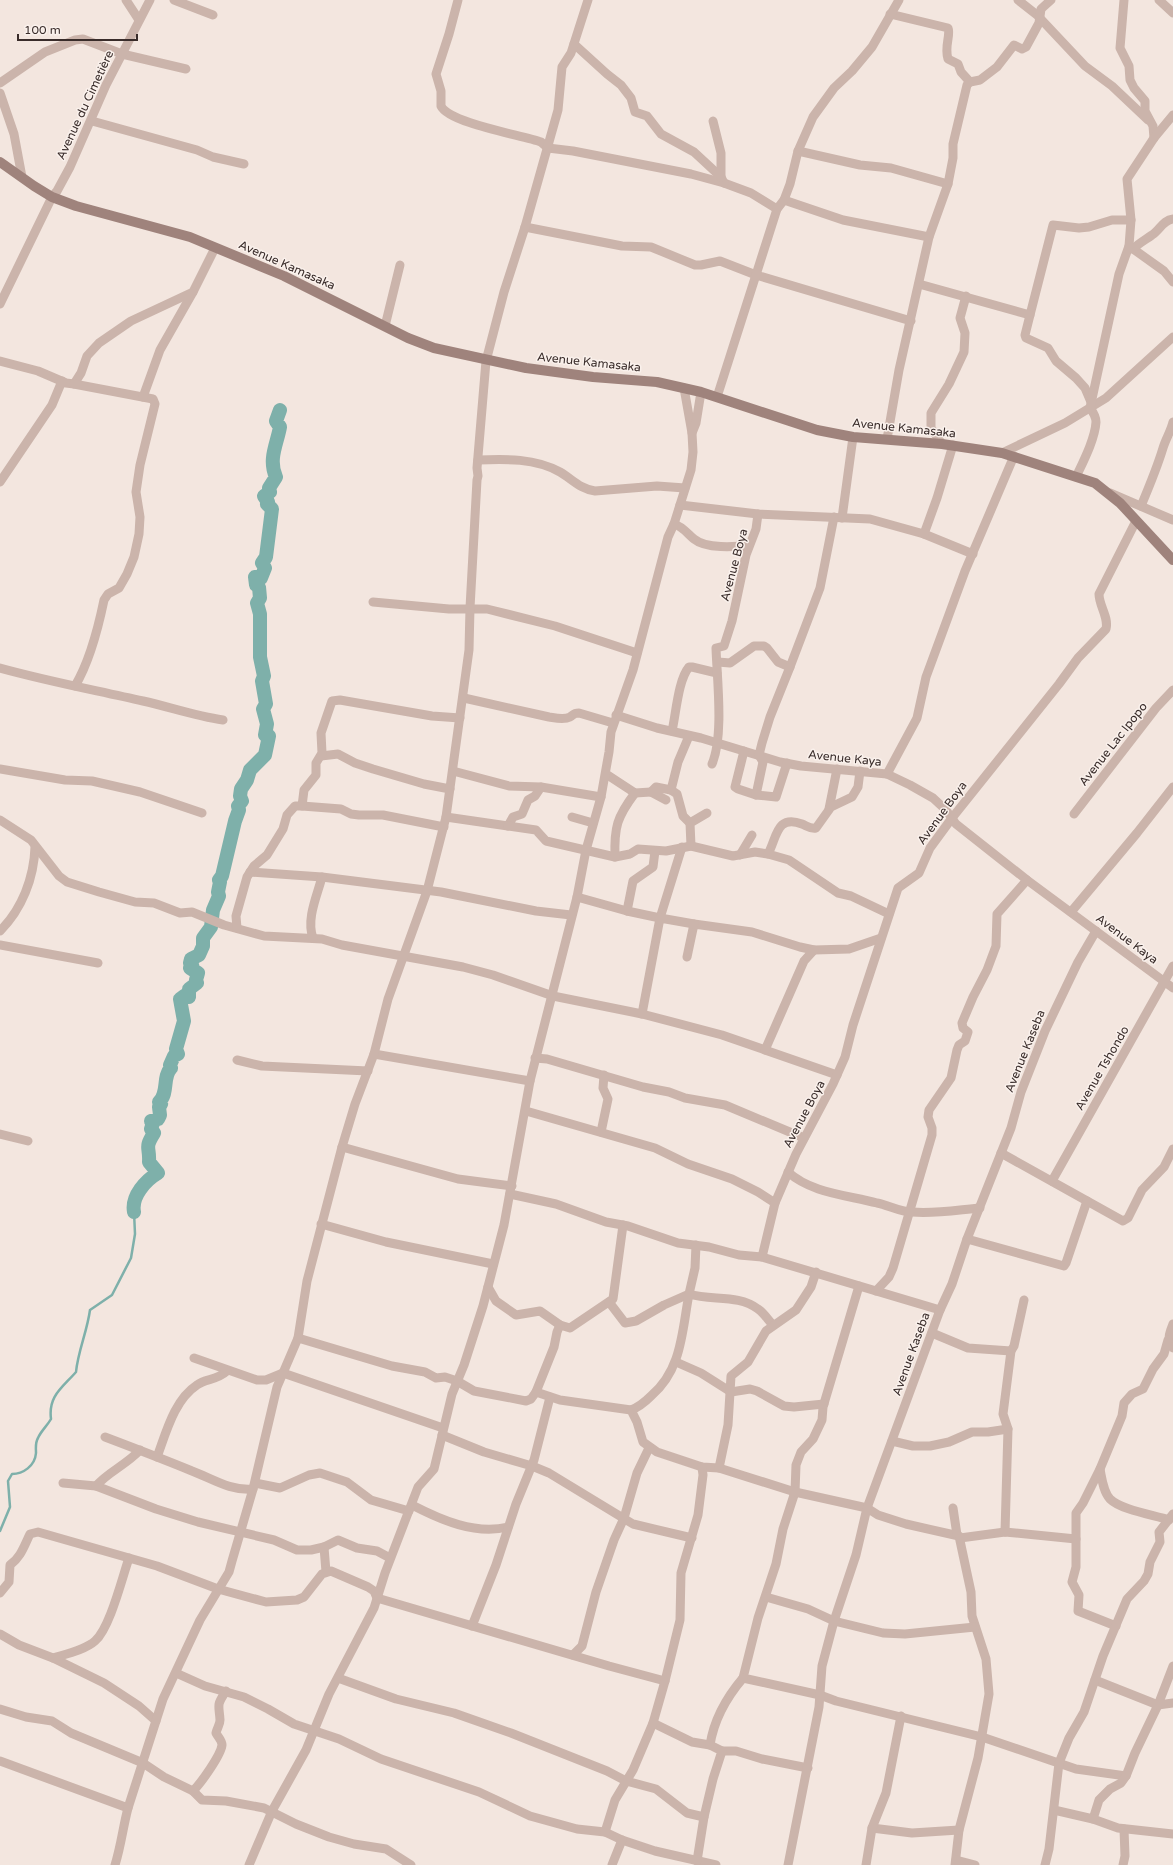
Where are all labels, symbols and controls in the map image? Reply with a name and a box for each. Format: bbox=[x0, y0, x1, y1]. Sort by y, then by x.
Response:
scale bar bbox=[18, 16, 137, 42]
text: 100 m bbox=[24, 23, 61, 37]
street label: Avenue du Cimetière bbox=[54, 48, 117, 162]
street label: Avenue Kamasaka bbox=[237, 237, 337, 293]
street label: Avenue Kamasaka bbox=[536, 350, 642, 374]
street label: Avenue Kamasaka bbox=[851, 416, 957, 440]
street label: Avenue Boya bbox=[718, 527, 750, 603]
street label: Avenue Lac Ipopo bbox=[1076, 699, 1150, 789]
street label: Avenue Kaya bbox=[808, 747, 882, 769]
street label: Avenue Boya bbox=[914, 779, 970, 847]
street label: Avenue Kaya bbox=[1093, 911, 1161, 967]
street label: Avenue Kaseba bbox=[1002, 1008, 1048, 1094]
street label: Avenue Tshondo bbox=[1072, 1023, 1132, 1113]
street label: Avenue Boya bbox=[780, 1078, 828, 1150]
street label: Avenue Kaseba bbox=[889, 1310, 933, 1398]

